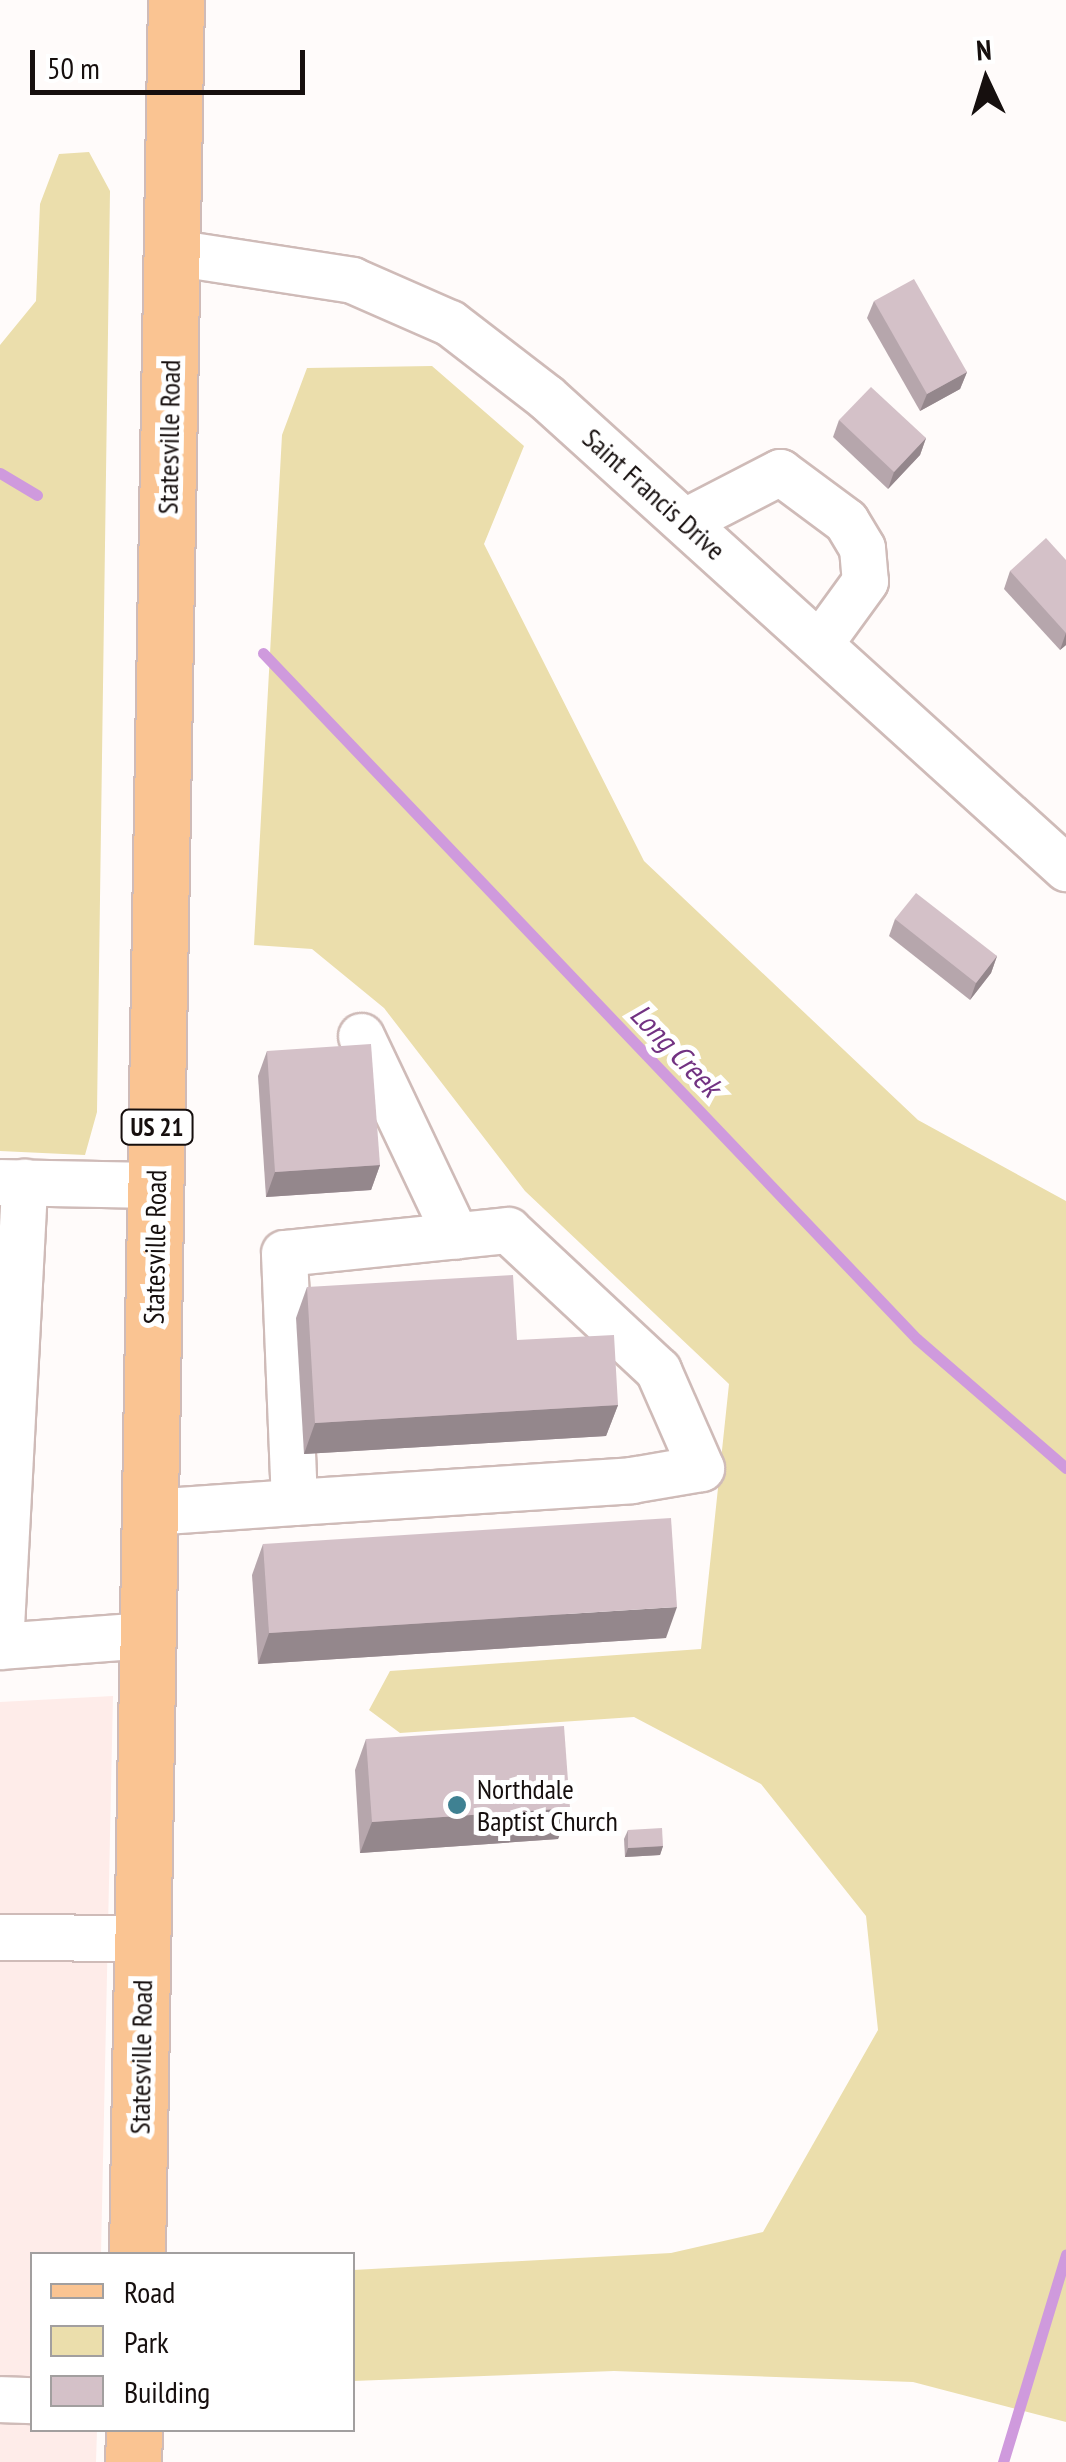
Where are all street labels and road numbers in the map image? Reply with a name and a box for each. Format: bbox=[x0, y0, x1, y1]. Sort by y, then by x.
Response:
street label: Statesville Road bbox=[151, 359, 187, 515]
street label: Saint Francis Drive bbox=[576, 421, 732, 567]
road number: US 21 bbox=[120, 1107, 194, 1147]
street label: Statesville Road bbox=[137, 1169, 173, 1325]
street label: Statesville Road bbox=[123, 1979, 159, 2135]

